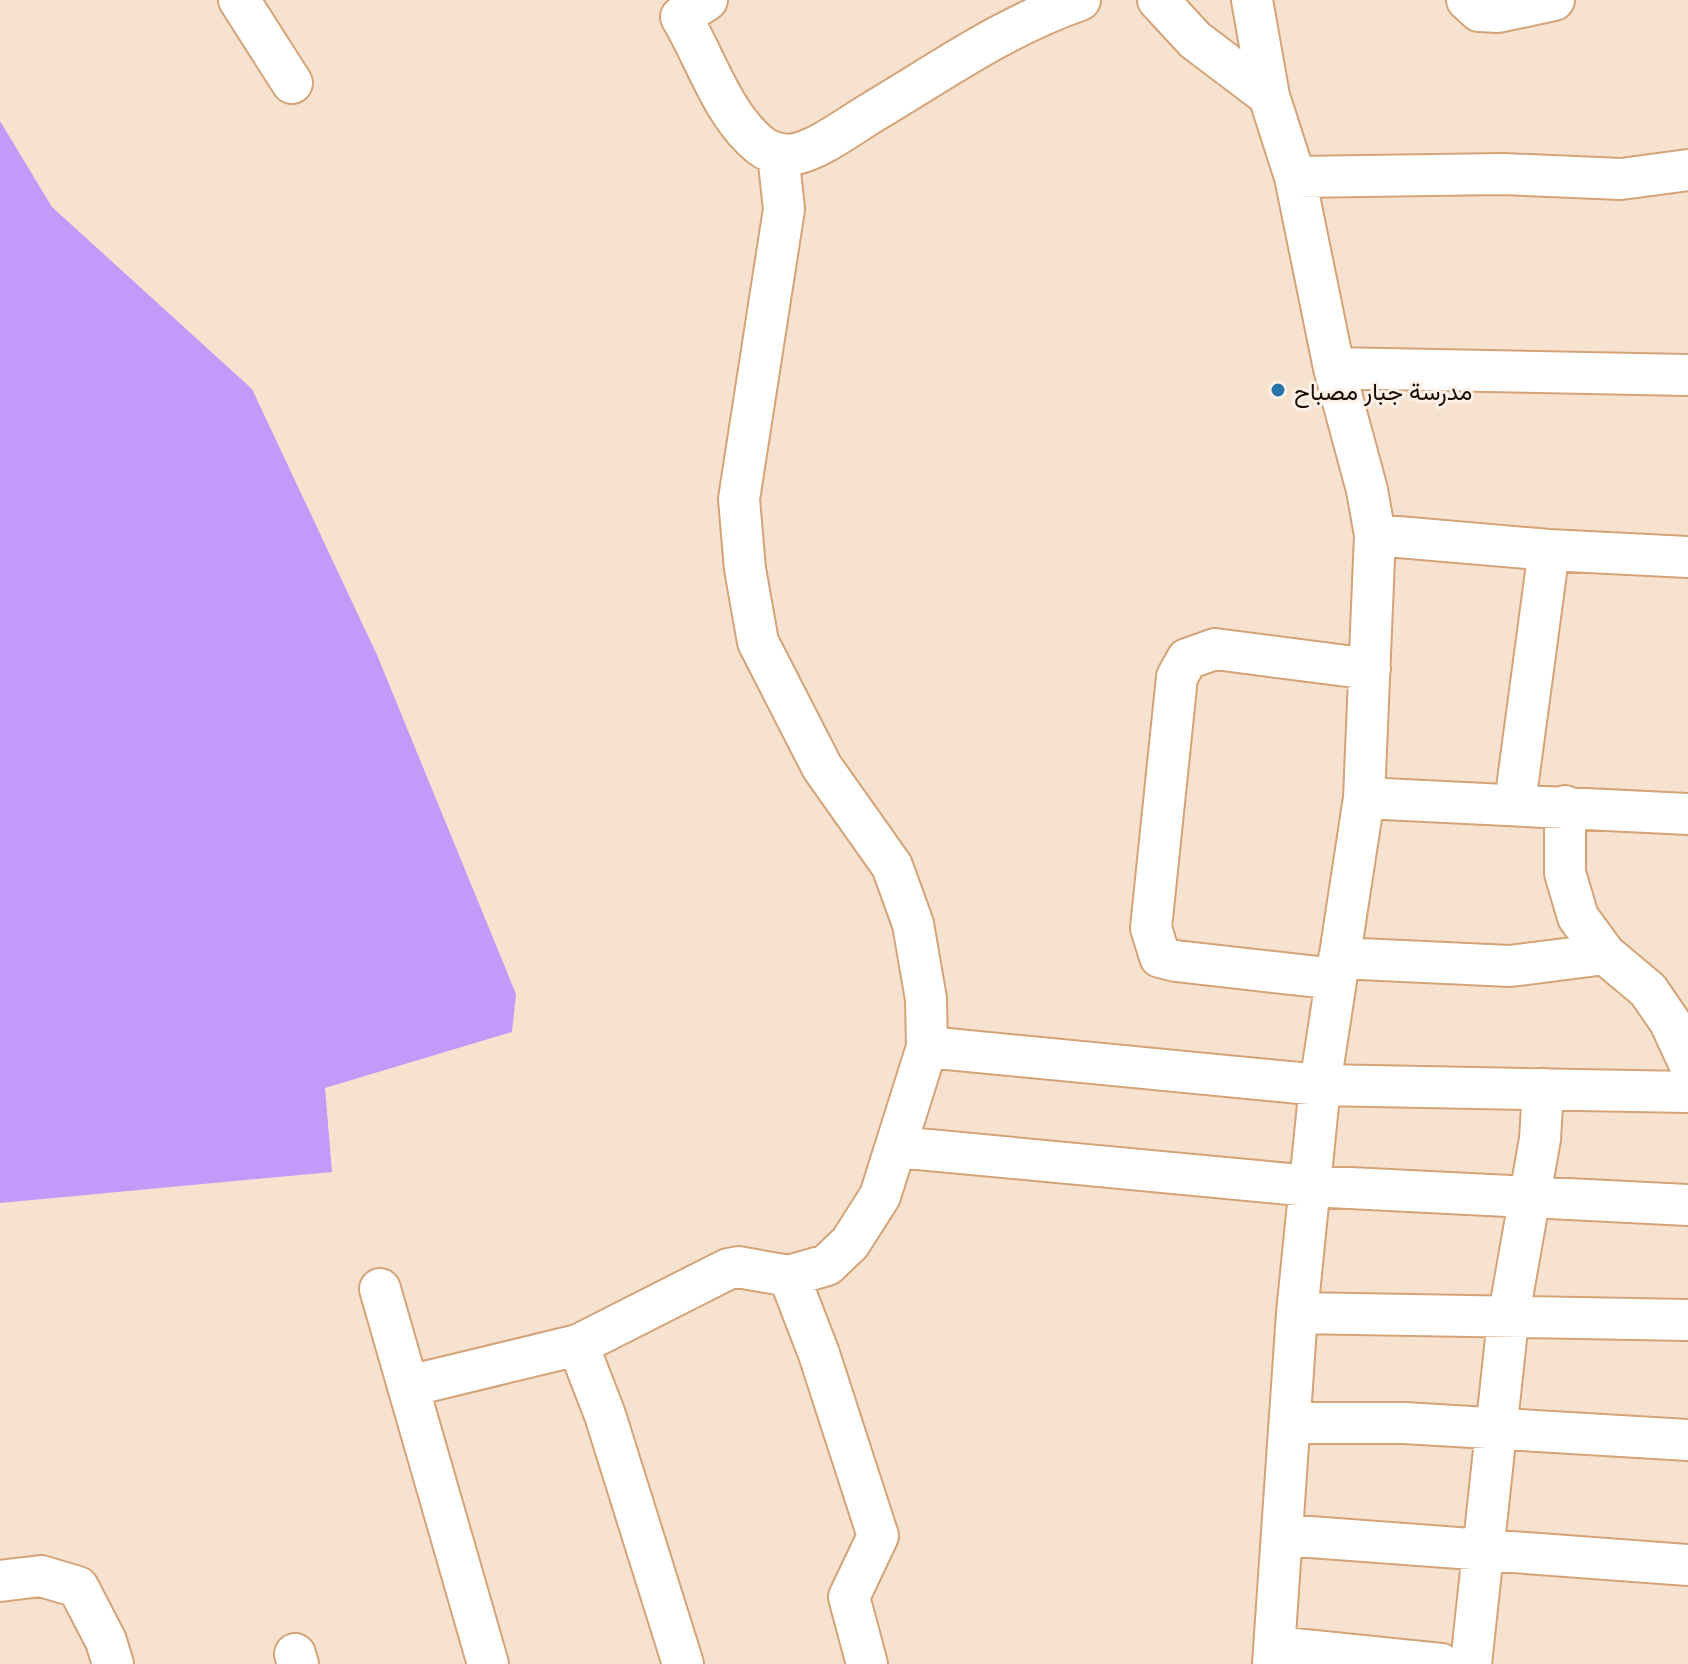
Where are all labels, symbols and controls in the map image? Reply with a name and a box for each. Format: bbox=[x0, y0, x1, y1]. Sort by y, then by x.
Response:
place label: مدرسة جبار مصباح bbox=[1294, 376, 1472, 408]
marker: مدرسة جبار مصباح bbox=[1269, 381, 1287, 399]

